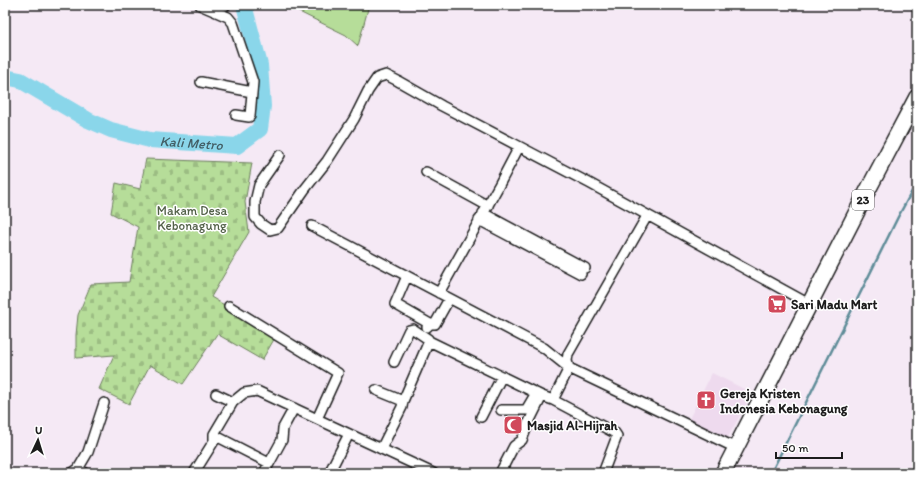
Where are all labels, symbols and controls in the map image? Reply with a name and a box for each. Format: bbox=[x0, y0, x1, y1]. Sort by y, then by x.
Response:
water label: Kali Metro bbox=[159, 133, 224, 154]
road number: 23 bbox=[852, 190, 874, 210]
park label: Makam Desa Kebonagung bbox=[157, 203, 228, 233]
supermarket icon: Sari Madu Mart bbox=[766, 293, 788, 315]
place label: Sari Madu Mart bbox=[791, 297, 877, 312]
place label: Gereja Kristen Indonesia Kebonagung bbox=[720, 386, 848, 417]
church icon: Gereja Kristen Indonesia Kebonagung bbox=[695, 389, 717, 411]
mosque icon: Masjid Al-Hijrah bbox=[502, 414, 524, 436]
place label: Masjid Al-Hijrah bbox=[527, 418, 619, 434]
north arrow bbox=[18, 420, 58, 460]
text: U bbox=[35, 424, 43, 437]
scale bar bbox=[776, 434, 842, 460]
text: 50 m bbox=[782, 441, 808, 455]

